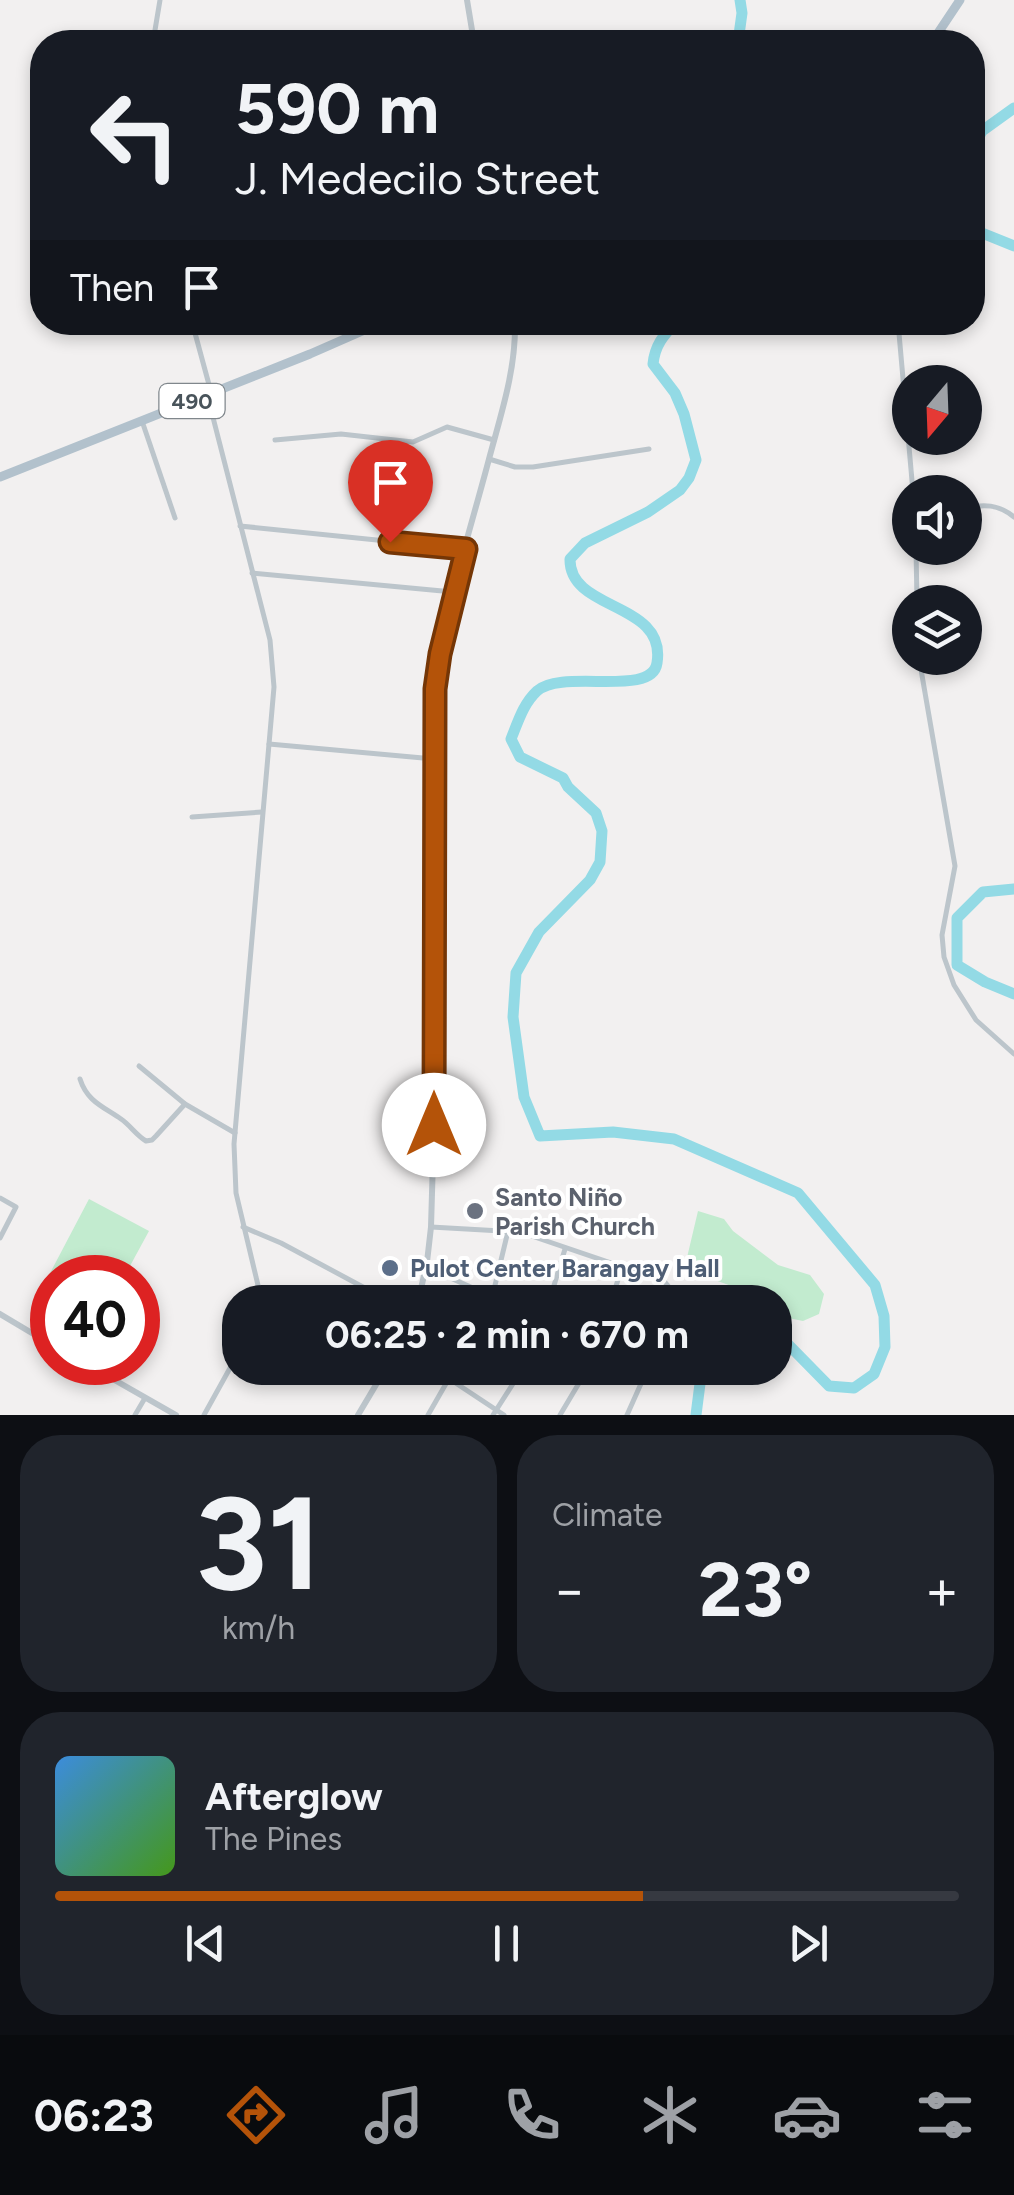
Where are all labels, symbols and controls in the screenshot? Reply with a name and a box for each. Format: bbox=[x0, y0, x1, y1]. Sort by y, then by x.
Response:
text: 590 m bbox=[235, 66, 439, 151]
icon: left bbox=[70, 70, 200, 200]
text: J. Medecilo Street bbox=[235, 151, 600, 205]
icon: arrive bbox=[174, 260, 229, 315]
text: Then bbox=[70, 265, 154, 311]
north arrow bbox=[892, 365, 982, 455]
map controls bbox=[892, 365, 982, 675]
road number: 490 bbox=[160, 384, 224, 418]
pin bbox=[348, 440, 433, 543]
icon: arrive bbox=[363, 455, 418, 510]
button: sound bbox=[892, 475, 982, 565]
button: layers bbox=[892, 585, 982, 675]
position arrow bbox=[382, 1073, 486, 1177]
place label: Santo Niño Parish Church bbox=[495, 1182, 655, 1241]
marker: Santo Niño Parish Church bbox=[464, 1200, 486, 1222]
place label: Pulot Center Barangay Hall bbox=[410, 1253, 720, 1283]
speed limit sign: 40 bbox=[30, 1255, 160, 1385]
marker: Pulot Center Barangay Hall bbox=[379, 1257, 401, 1279]
text: 06:25 · 2 min · 670 m bbox=[325, 1312, 689, 1358]
text: 31 bbox=[195, 1466, 322, 1622]
text: Climate bbox=[552, 1496, 663, 1534]
text: 23° bbox=[699, 1545, 812, 1635]
text: − bbox=[552, 1557, 586, 1623]
text: + bbox=[925, 1557, 959, 1623]
text: km/h bbox=[222, 1609, 295, 1647]
text: Afterglow bbox=[205, 1774, 383, 1820]
text: The Pines bbox=[205, 1820, 342, 1858]
icon: previous bbox=[178, 1916, 233, 1971]
icon: pause bbox=[479, 1916, 534, 1971]
icon: next bbox=[781, 1916, 836, 1971]
icon: directions bbox=[221, 2080, 291, 2150]
icon: music bbox=[359, 2080, 429, 2150]
icon: phone bbox=[497, 2080, 567, 2150]
icon: climate bbox=[635, 2080, 705, 2150]
icon: car bbox=[772, 2080, 842, 2150]
icon: filters bbox=[910, 2080, 980, 2150]
text: 06:23 bbox=[34, 2088, 154, 2142]

